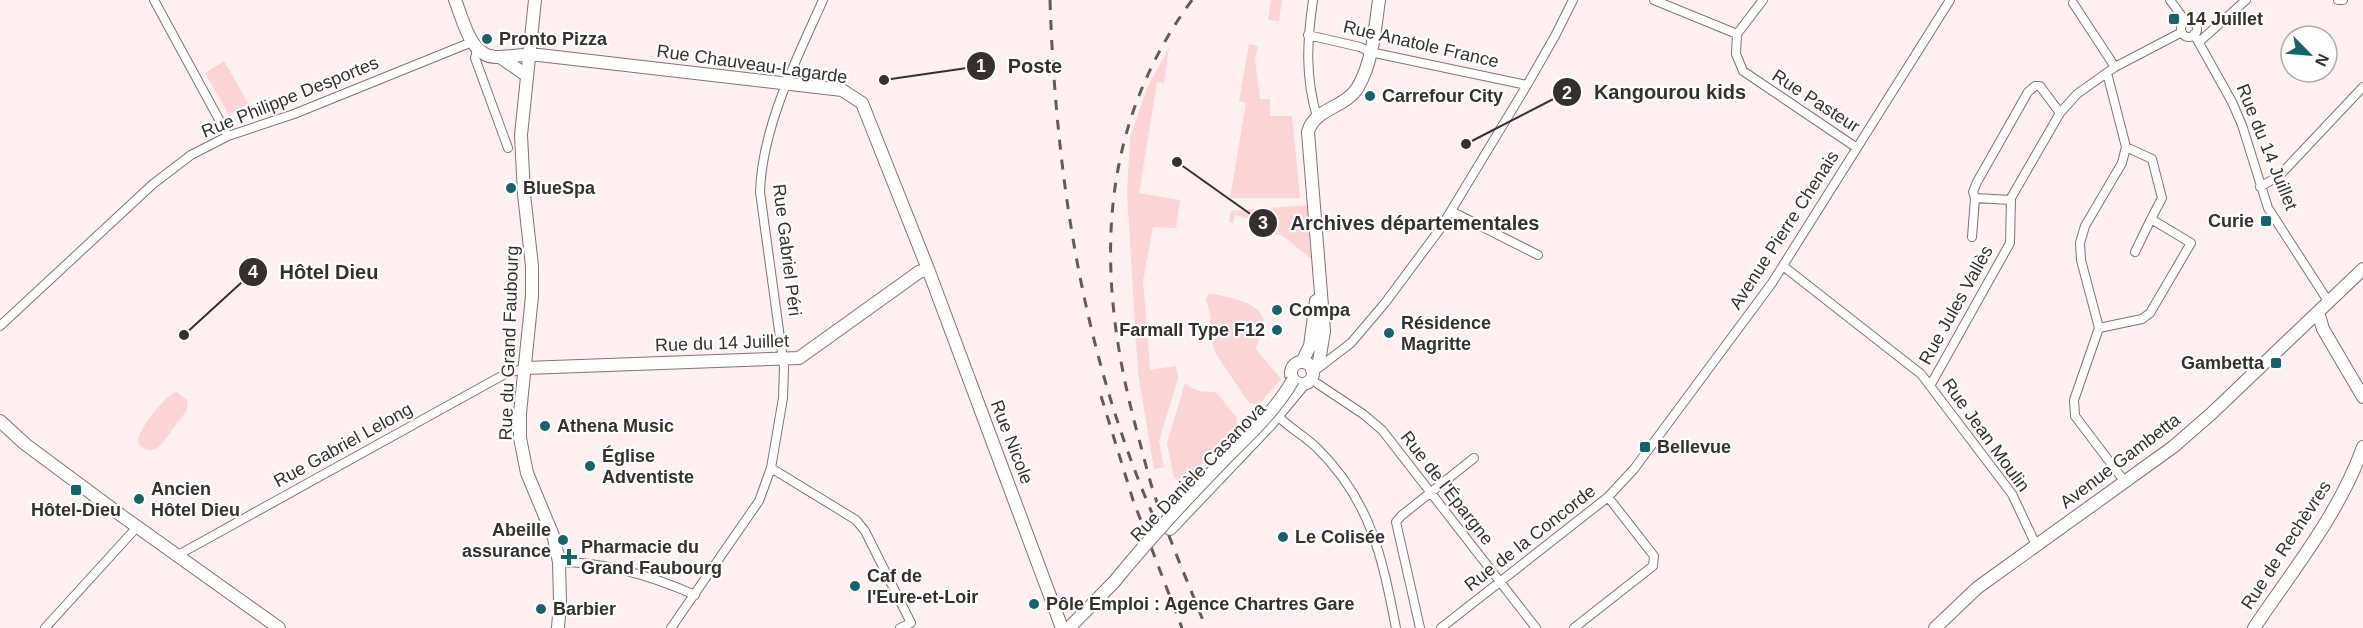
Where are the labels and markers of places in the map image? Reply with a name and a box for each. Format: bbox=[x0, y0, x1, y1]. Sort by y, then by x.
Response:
place label: 14 Juillet bbox=[2186, 9, 2263, 29]
marker: 14 Juillet bbox=[2167, 12, 2181, 26]
place label: Pronto Pizza bbox=[499, 29, 608, 49]
marker: Pronto Pizza bbox=[480, 32, 494, 46]
callout: Poste bbox=[966, 47, 1075, 85]
callout: Kangourou kids bbox=[1552, 73, 1759, 111]
place label: Carrefour City bbox=[1382, 86, 1503, 106]
marker: Carrefour City bbox=[1363, 89, 1377, 103]
place label: BlueSpa bbox=[523, 178, 596, 198]
marker: BlueSpa bbox=[504, 181, 518, 195]
callout: Archives départementales bbox=[1248, 204, 1551, 242]
place label: Curie bbox=[2208, 211, 2254, 231]
marker: Curie bbox=[2259, 214, 2273, 228]
callout: Hôtel Dieu bbox=[238, 253, 391, 291]
place label: Compa bbox=[1289, 300, 1351, 320]
marker: Compa bbox=[1270, 303, 1284, 317]
place label: Résidence Magritte bbox=[1401, 313, 1491, 354]
place label: Farmall Type F12 bbox=[1119, 320, 1265, 340]
marker: Farmall Type F12 bbox=[1270, 323, 1284, 337]
marker: Résidence Magritte bbox=[1382, 326, 1396, 340]
place label: Gambetta bbox=[2181, 353, 2265, 373]
marker: Gambetta bbox=[2269, 356, 2283, 370]
place label: Athena Music bbox=[557, 416, 674, 436]
marker: Athena Music bbox=[538, 419, 552, 433]
place label: Bellevue bbox=[1657, 437, 1731, 457]
marker: Bellevue bbox=[1638, 440, 1652, 454]
place label: Église Adventiste bbox=[602, 445, 694, 487]
marker: Église Adventiste bbox=[583, 459, 597, 473]
place label: Ancien Hôtel Dieu bbox=[151, 479, 240, 520]
marker: Hôtel-Dieu bbox=[69, 483, 83, 497]
marker: Ancien Hôtel Dieu bbox=[132, 492, 146, 506]
place label: Hôtel-Dieu bbox=[31, 500, 121, 520]
place label: Abeille assurance bbox=[462, 520, 551, 561]
place label: Le Colisée bbox=[1295, 527, 1385, 547]
marker: Le Colisée bbox=[1276, 530, 1290, 544]
marker: Abeille assurance bbox=[556, 533, 570, 547]
place label: Pharmacie du Grand Faubourg bbox=[581, 537, 722, 578]
marker: Pharmacie du Grand Faubourg bbox=[562, 550, 576, 564]
place label: Caf de l'Eure-et-Loir bbox=[867, 566, 978, 607]
marker: Caf de l'Eure-et-Loir bbox=[848, 579, 862, 593]
place label: Pôle Emploi : Agence Chartres Gare bbox=[1046, 594, 1354, 614]
marker: Pôle Emploi : Agence Chartres Gare bbox=[1027, 597, 1041, 611]
place label: Barbier bbox=[553, 599, 616, 619]
marker: Barbier bbox=[534, 602, 548, 616]

